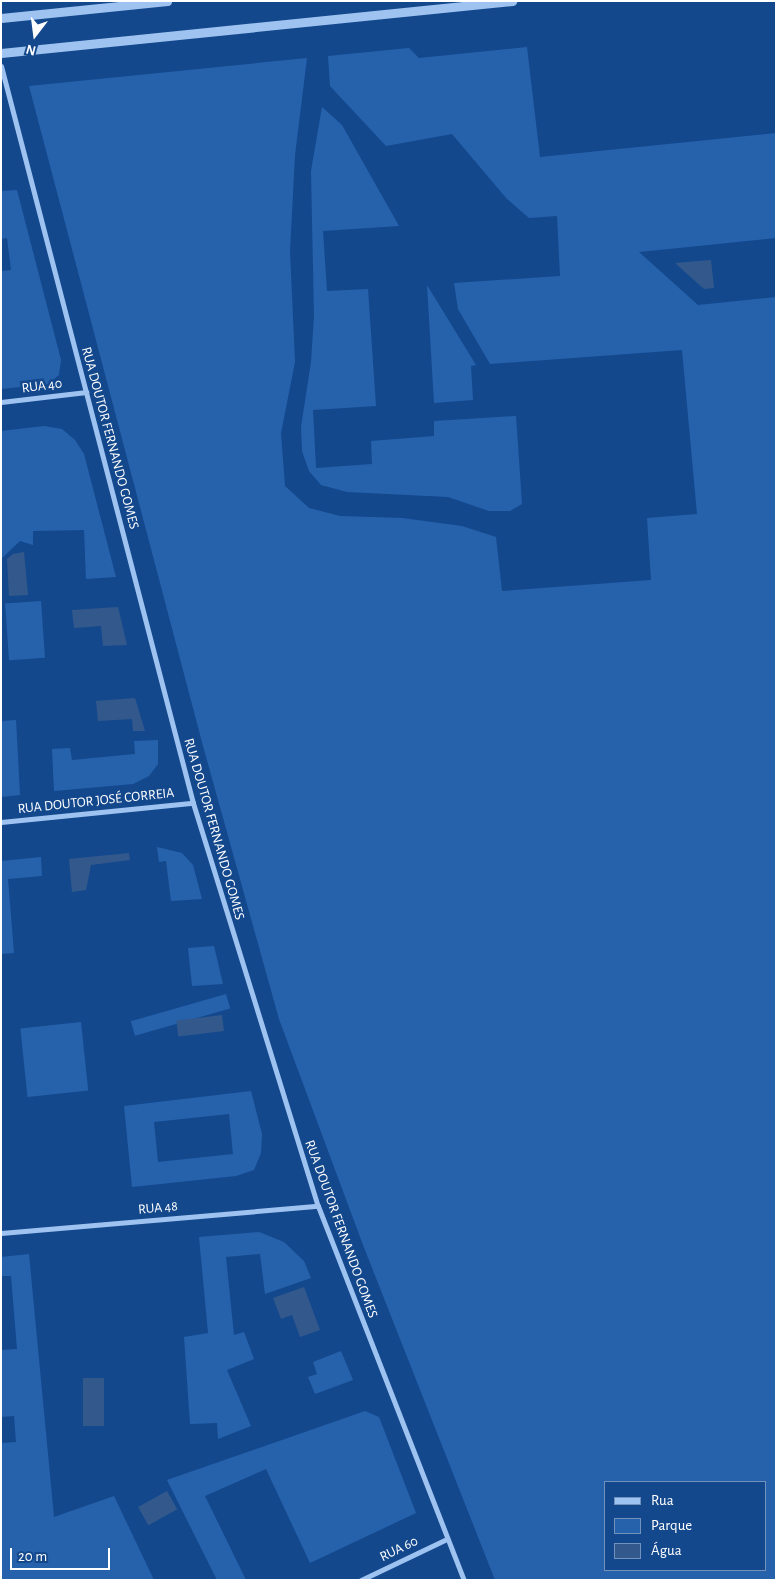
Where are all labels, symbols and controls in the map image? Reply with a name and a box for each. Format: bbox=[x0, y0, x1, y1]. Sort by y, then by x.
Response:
north arrow bbox=[10, 10, 60, 60]
text: N bbox=[25, 41, 38, 58]
street label: RUA DOUTOR FERNANDO GOMES bbox=[78, 345, 142, 531]
street label: RUA 40 bbox=[21, 375, 63, 397]
street label: RUA DOUTOR FERNANDO GOMES bbox=[180, 736, 248, 922]
street label: RUA DOUTOR JOSÉ CORREIA bbox=[17, 784, 175, 818]
street label: RUA DOUTOR FERNANDO GOMES bbox=[301, 1138, 381, 1320]
street label: RUA 48 bbox=[137, 1198, 179, 1218]
legend bbox=[604, 1481, 767, 1571]
text: Rua bbox=[651, 1493, 674, 1508]
text: Parque bbox=[651, 1518, 692, 1533]
street label: RUA 60 bbox=[377, 1533, 421, 1565]
scale bar bbox=[12, 1538, 112, 1570]
text: Água bbox=[651, 1543, 682, 1558]
text: 20 m bbox=[18, 1549, 47, 1564]

